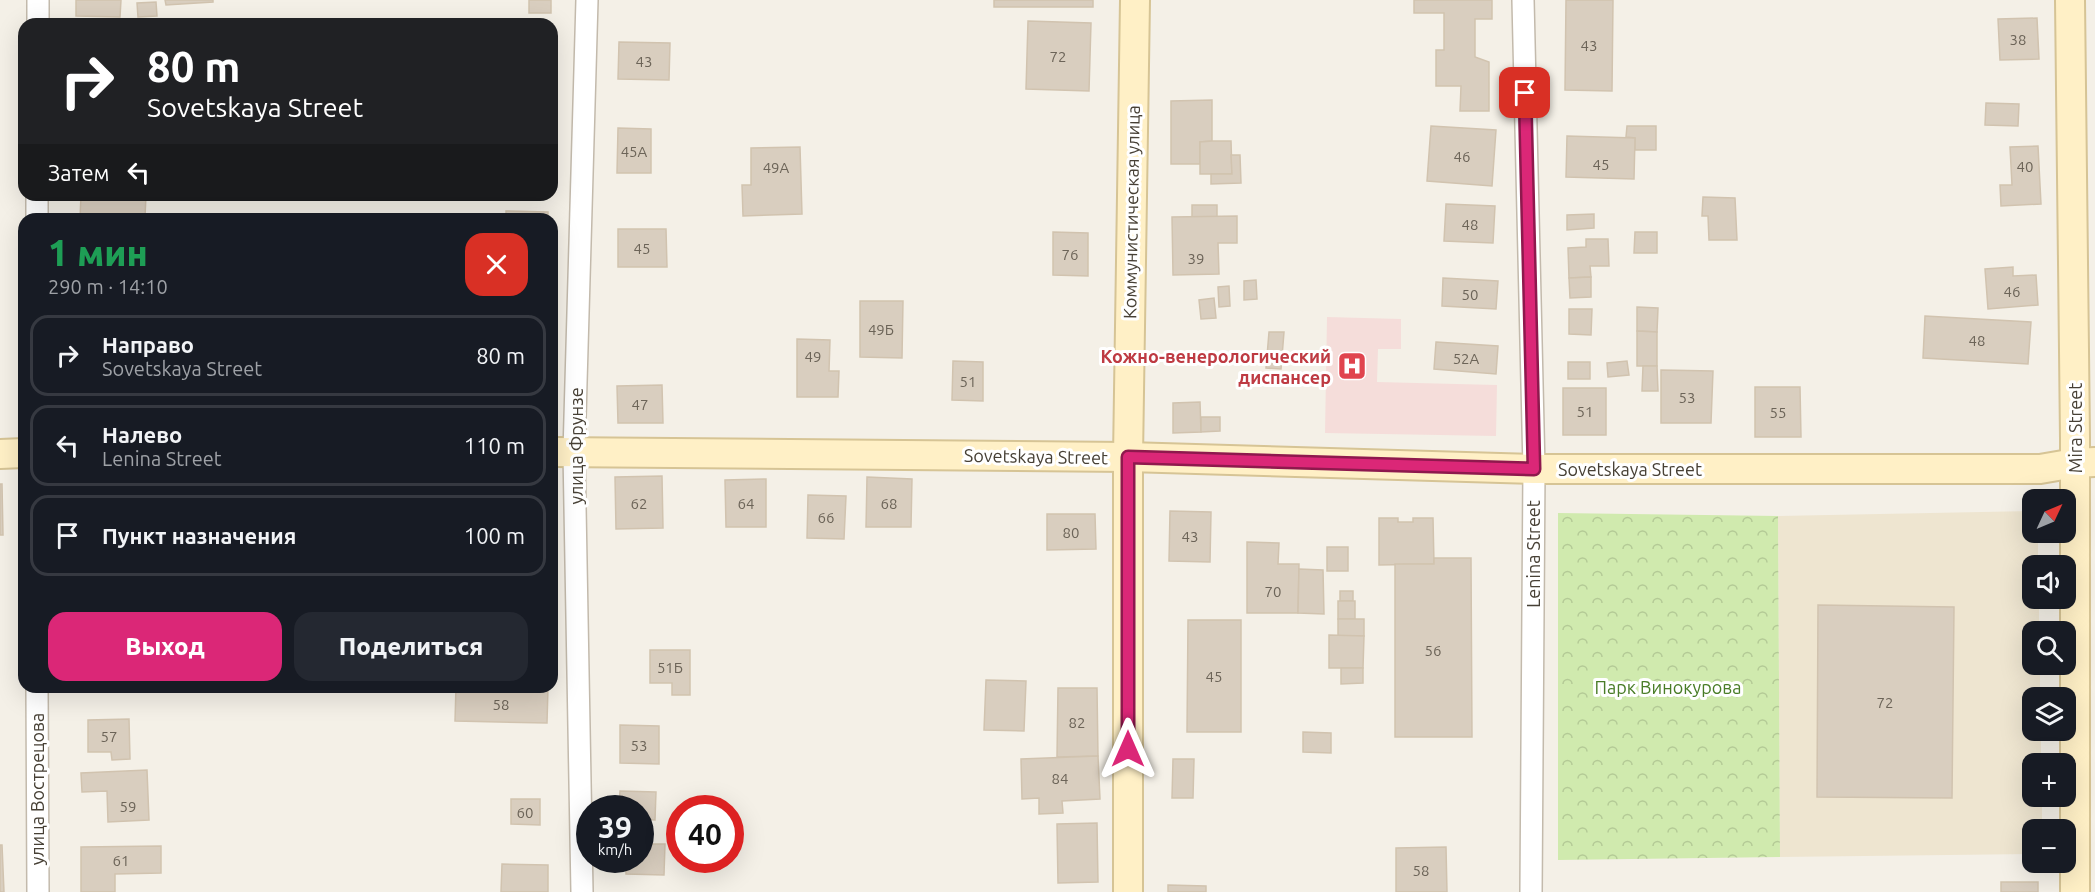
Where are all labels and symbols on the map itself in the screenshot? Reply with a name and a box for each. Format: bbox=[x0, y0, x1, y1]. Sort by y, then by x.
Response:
house number: 38 bbox=[2010, 31, 2026, 48]
house number: 43 bbox=[1581, 37, 1597, 54]
house number: 72 bbox=[1050, 48, 1066, 65]
house number: 43 bbox=[636, 53, 652, 70]
pin bbox=[1499, 67, 1550, 118]
street label: Коммунистическая улица bbox=[1119, 105, 1143, 319]
house number: 45А bbox=[621, 143, 648, 160]
house number: 46 bbox=[1454, 148, 1470, 165]
house number: 45 bbox=[1593, 156, 1609, 173]
house number: 40 bbox=[2017, 158, 2033, 175]
house number: 49А bbox=[763, 159, 790, 176]
house number: 48 bbox=[1462, 216, 1478, 233]
house number: 45 bbox=[634, 240, 650, 257]
house number: 76 bbox=[1062, 246, 1078, 263]
house number: 39 bbox=[1188, 250, 1204, 267]
house number: 46 bbox=[2004, 283, 2020, 300]
house number: 50 bbox=[1462, 286, 1478, 303]
house number: 49Б bbox=[868, 321, 894, 338]
house number: 48 bbox=[1969, 332, 1985, 349]
place label: Кожно-венерологический диспансер bbox=[1101, 346, 1331, 387]
house number: 49 bbox=[805, 348, 821, 365]
hospital icon: Кожно-венерологический диспансер bbox=[1336, 350, 1368, 382]
house number: 52А bbox=[1453, 350, 1480, 367]
house number: 51 bbox=[960, 373, 976, 390]
street label: Mira Street bbox=[2065, 383, 2085, 473]
street label: улица Фрунзе bbox=[566, 387, 586, 505]
house number: 53 bbox=[1679, 389, 1695, 406]
house number: 47 bbox=[632, 396, 648, 413]
house number: 51 bbox=[1577, 403, 1593, 420]
house number: 55 bbox=[1770, 404, 1786, 421]
street label: Sovetskaya Street bbox=[964, 445, 1108, 467]
street label: Sovetskaya Street bbox=[1558, 459, 1702, 479]
north arrow bbox=[2022, 489, 2076, 543]
house number: 62 bbox=[631, 495, 647, 512]
house number: 64 bbox=[738, 495, 754, 512]
house number: 68 bbox=[881, 495, 897, 512]
street label: Lenina Street bbox=[1523, 500, 1543, 608]
house number: 66 bbox=[818, 509, 834, 526]
house number: 80 bbox=[1063, 524, 1079, 541]
house number: 43 bbox=[1182, 528, 1198, 545]
house number: 70 bbox=[1265, 583, 1281, 600]
house number: 56 bbox=[1425, 642, 1441, 659]
house number: 51Б bbox=[657, 659, 683, 676]
house number: 45 bbox=[1206, 668, 1222, 685]
park label: Парк Винокурова bbox=[1595, 677, 1741, 697]
house number: 72 bbox=[1877, 694, 1893, 711]
house number: 58 bbox=[493, 696, 509, 713]
street label: улица Вострецова bbox=[27, 713, 47, 865]
house number: 82 bbox=[1069, 714, 1085, 731]
position arrow bbox=[1096, 717, 1160, 781]
house number: 57 bbox=[101, 728, 117, 745]
house number: 53 bbox=[631, 737, 647, 754]
house number: 84 bbox=[1052, 770, 1068, 787]
speed limit sign: 40 bbox=[666, 795, 744, 873]
house number: 59 bbox=[120, 798, 136, 815]
house number: 60 bbox=[517, 804, 533, 821]
house number: 61 bbox=[113, 852, 129, 869]
house number: 58 bbox=[1413, 862, 1429, 879]

